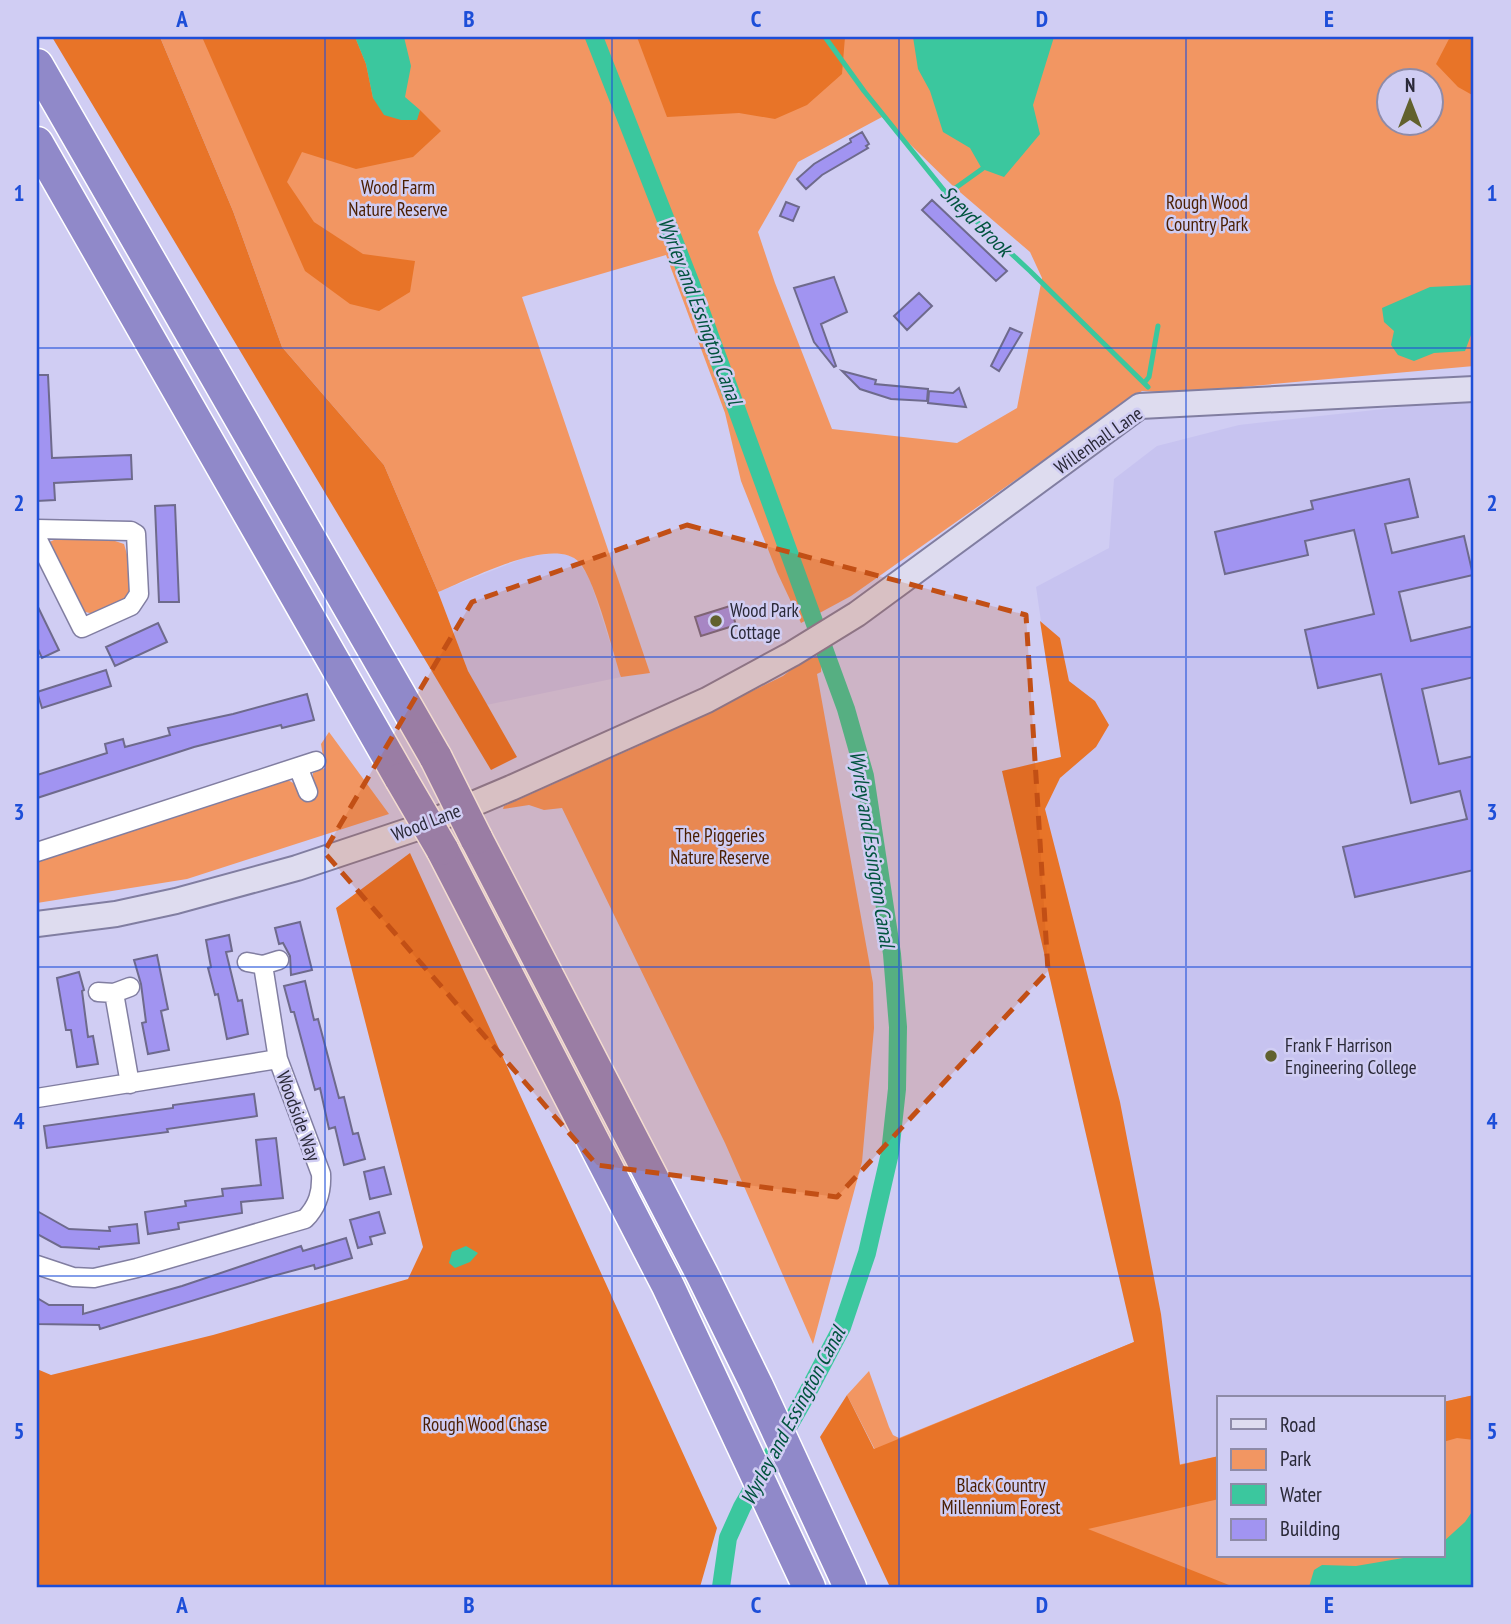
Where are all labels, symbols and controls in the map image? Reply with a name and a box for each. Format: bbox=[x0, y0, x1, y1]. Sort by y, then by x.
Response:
text: A bbox=[175, 4, 188, 33]
text: B bbox=[463, 4, 475, 33]
text: C bbox=[751, 4, 762, 33]
text: D bbox=[1036, 4, 1048, 33]
text: E bbox=[1324, 4, 1334, 33]
north arrow bbox=[1374, 66, 1444, 136]
text: N bbox=[1405, 73, 1415, 97]
park label: Wood Farm Nature Reserve bbox=[348, 175, 448, 221]
text: 1 bbox=[14, 178, 25, 207]
text: 1 bbox=[1487, 178, 1498, 207]
water label: Sneyd Brook bbox=[935, 179, 1020, 264]
park label: Rough Wood Country Park bbox=[1166, 190, 1249, 236]
water label: Wyrley and Essington Canal bbox=[652, 213, 749, 410]
street label: Willenhall Lane bbox=[1049, 401, 1147, 479]
text: 2 bbox=[14, 488, 25, 517]
text: 2 bbox=[1487, 488, 1498, 517]
place label: Wood Park Cottage bbox=[730, 598, 800, 644]
marker: Wood Park Cottage bbox=[708, 613, 724, 629]
water label: Wyrley and Essington Canal bbox=[844, 749, 902, 951]
text: 3 bbox=[14, 797, 25, 826]
text: 3 bbox=[1487, 797, 1498, 826]
street label: Wood Lane bbox=[388, 798, 464, 846]
park label: The Piggeries Nature Reserve bbox=[670, 823, 770, 869]
place label: Frank F Harrison Engineering College bbox=[1285, 1033, 1417, 1079]
marker: Frank F Harrison Engineering College bbox=[1263, 1048, 1279, 1064]
street label: Woodside Way bbox=[272, 1068, 327, 1165]
text: 4 bbox=[14, 1106, 25, 1135]
text: 4 bbox=[1487, 1106, 1498, 1135]
water label: Wyrley and Essington Canal bbox=[734, 1320, 852, 1510]
legend bbox=[1217, 1396, 1444, 1558]
text: Road bbox=[1280, 1411, 1316, 1438]
park label: Rough Wood Chase bbox=[423, 1412, 548, 1436]
text: 5 bbox=[14, 1416, 25, 1445]
text: 5 bbox=[1487, 1416, 1498, 1445]
text: Park bbox=[1280, 1445, 1311, 1472]
park label: Black Country Millennium Forest bbox=[941, 1473, 1061, 1519]
text: Water bbox=[1280, 1481, 1322, 1508]
text: Building bbox=[1280, 1515, 1340, 1542]
text: A bbox=[175, 1590, 188, 1619]
text: B bbox=[463, 1590, 475, 1619]
text: C bbox=[751, 1590, 762, 1619]
text: D bbox=[1036, 1590, 1048, 1619]
text: E bbox=[1324, 1590, 1334, 1619]

